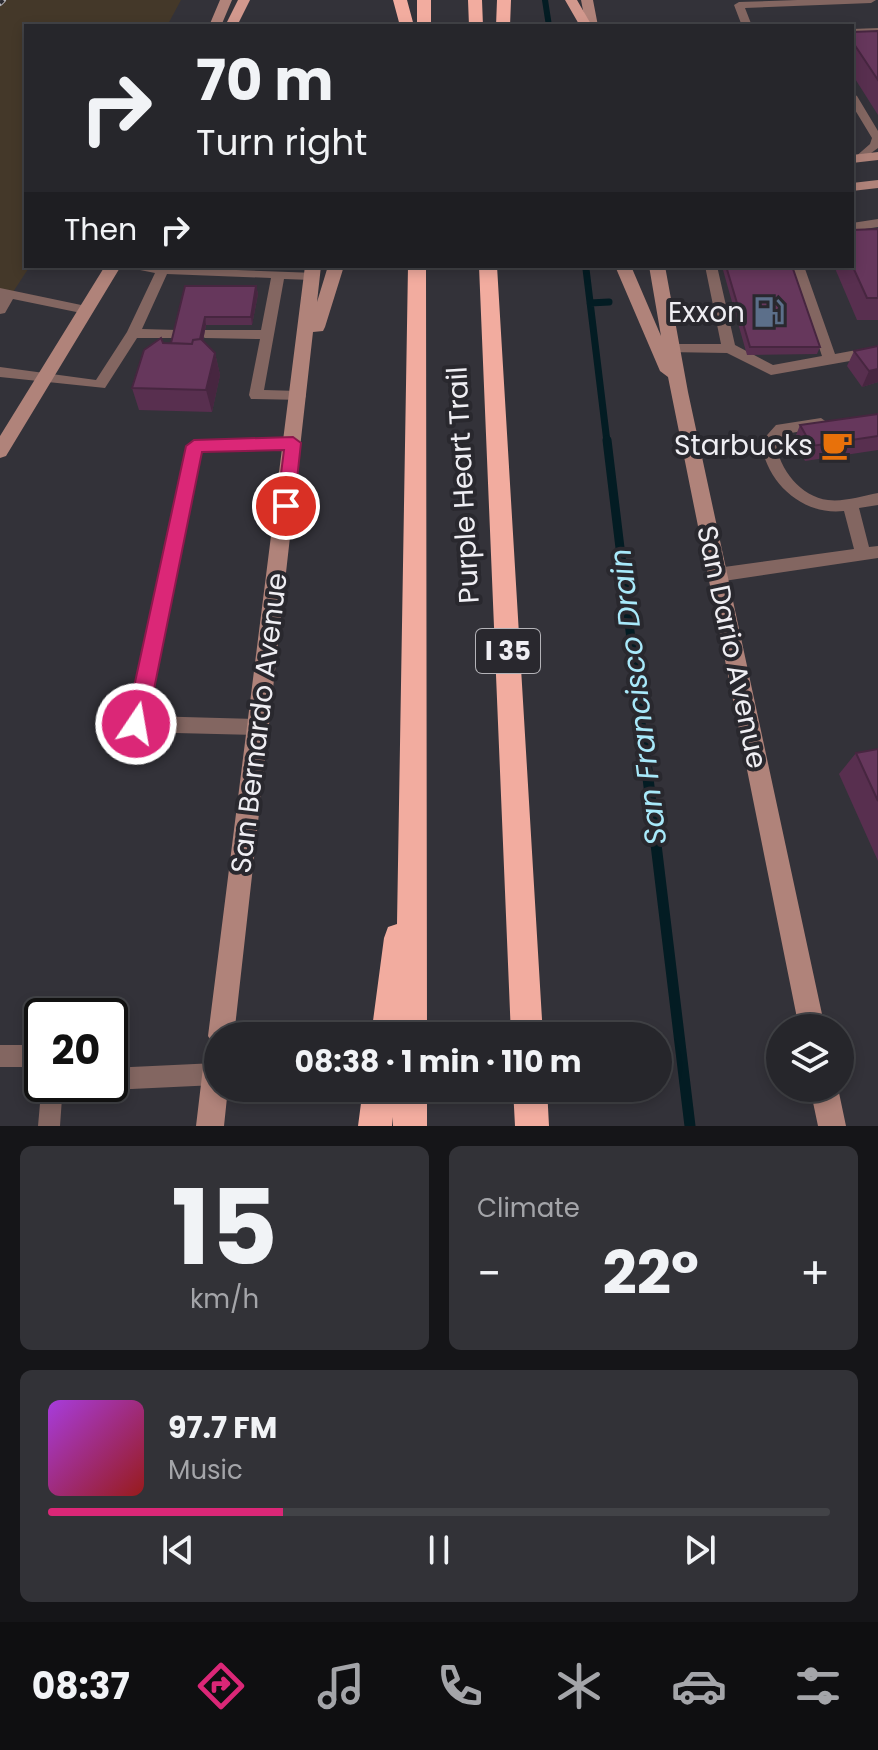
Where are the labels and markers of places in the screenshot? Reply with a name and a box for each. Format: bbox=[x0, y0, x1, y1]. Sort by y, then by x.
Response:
place label: Exxon bbox=[668, 293, 745, 332]
fuel station icon: Exxon bbox=[752, 295, 786, 329]
place label: Starbucks bbox=[674, 426, 813, 465]
cafe icon: Starbucks bbox=[820, 428, 854, 462]
pin bbox=[252, 472, 320, 540]

